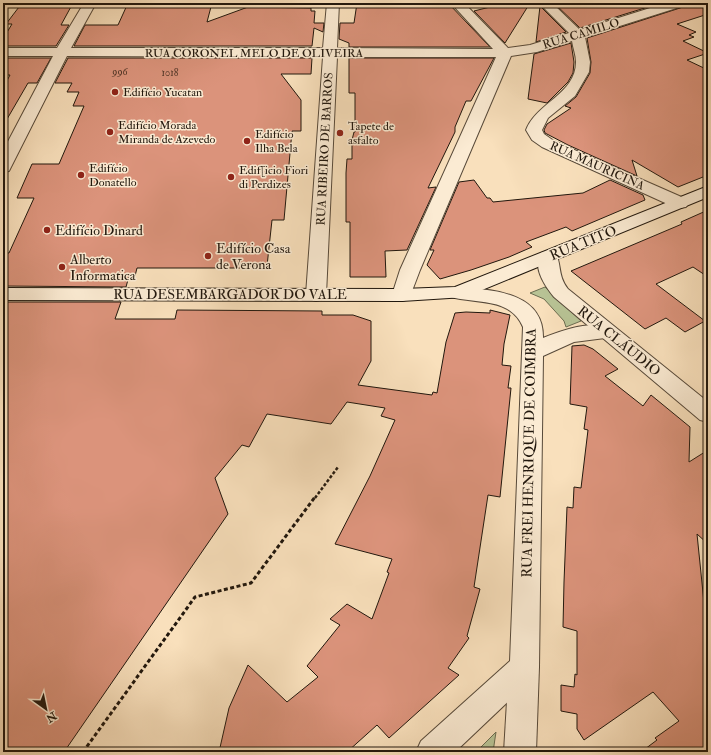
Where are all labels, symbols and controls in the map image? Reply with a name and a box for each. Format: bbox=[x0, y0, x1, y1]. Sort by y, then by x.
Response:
street label: RUA CAMILO bbox=[541, 15, 621, 53]
street label: RUA CORONEL MELO DE OLIVEIRA bbox=[145, 46, 364, 61]
house number: 996 bbox=[111, 66, 129, 78]
house number: 1018 bbox=[162, 67, 179, 79]
street label: RUA RIBEIRO DE BARROS bbox=[314, 72, 336, 226]
place label: Edifício Yucatan bbox=[123, 85, 202, 100]
marker: Edifício Yucatan bbox=[110, 87, 120, 97]
place label: Edifício Morada Miranda de Azevedo bbox=[118, 118, 216, 147]
place label: Tapete de asfalto bbox=[348, 119, 394, 148]
marker: Edifício Morada Miranda de Azevedo bbox=[105, 127, 115, 137]
place label: Edifício Ilha Bela bbox=[255, 127, 299, 156]
marker: Tapete de asfalto bbox=[335, 128, 345, 138]
marker: Edifício Ilha Bela bbox=[242, 136, 252, 146]
street label: RUA MAURICINA bbox=[547, 138, 647, 194]
place label: Edifício Donatello bbox=[89, 161, 137, 190]
place label: Edif[icio Fiori di Perdizes bbox=[239, 163, 308, 192]
marker: Edifício Donatello bbox=[76, 170, 86, 180]
marker: Edif[icio Fiori di Perdizes bbox=[226, 172, 236, 182]
place label: Edifício Dinard bbox=[55, 222, 143, 239]
street label: RUA TITO bbox=[547, 222, 619, 264]
marker: Edifício Dinard bbox=[42, 225, 52, 235]
place label: Edifício Casa de Verona bbox=[216, 240, 291, 273]
place label: Alberto Informatica bbox=[69, 251, 136, 284]
marker: Edifício Casa de Verona bbox=[203, 251, 213, 261]
marker: Alberto Informatica bbox=[57, 262, 67, 272]
street label: RUA DESEMBARGADOR DO VALE bbox=[113, 286, 347, 303]
street label: RUA CLÁUDIO bbox=[574, 302, 664, 380]
street label: RUA FREI HENRIQUE DE COIMBRA bbox=[518, 328, 540, 578]
north arrow bbox=[26, 689, 66, 729]
text: N bbox=[43, 708, 60, 726]

